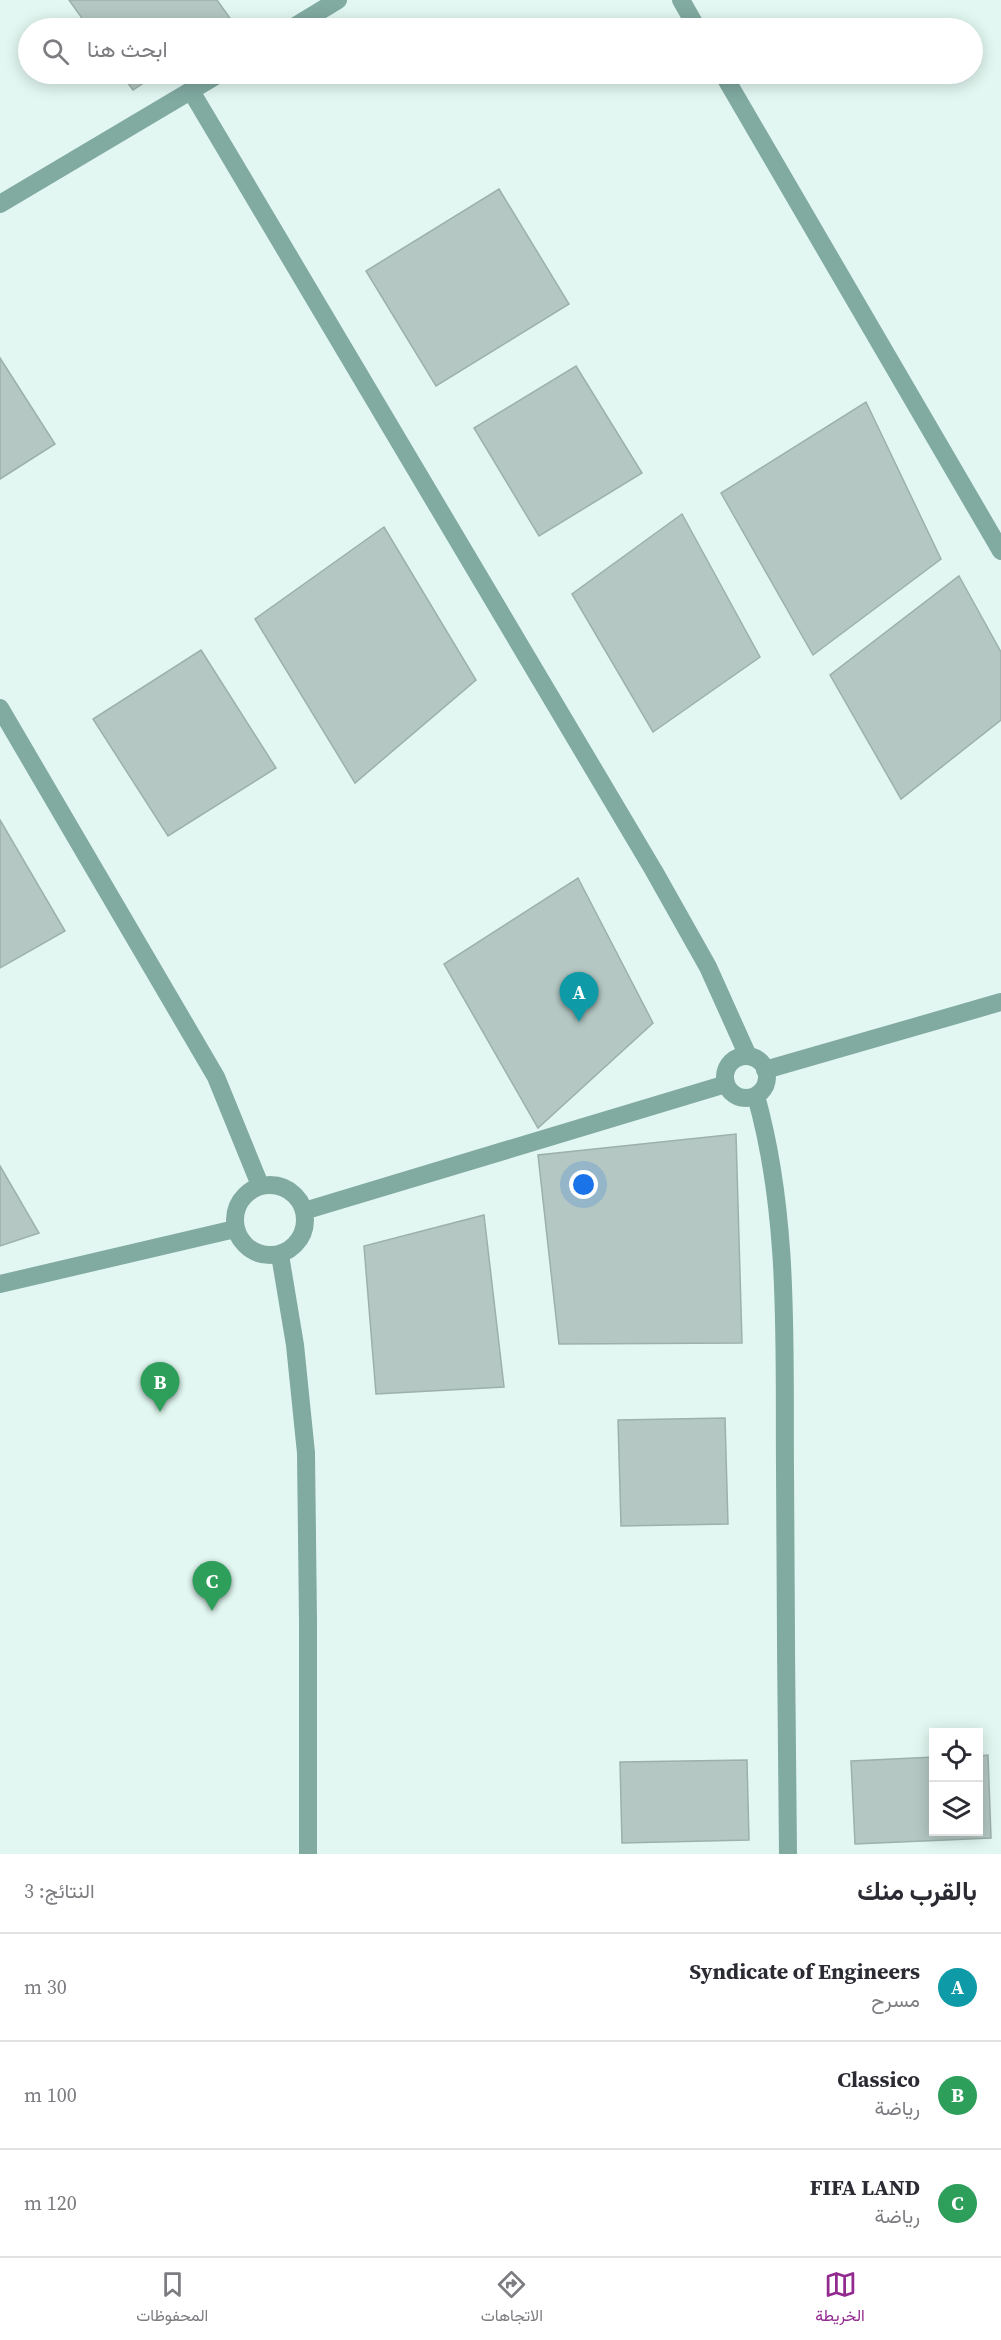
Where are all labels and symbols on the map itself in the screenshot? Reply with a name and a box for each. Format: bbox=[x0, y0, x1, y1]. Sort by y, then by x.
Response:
pin: A bbox=[560, 972, 598, 1022]
your location bbox=[569, 1170, 598, 1199]
pin: B bbox=[140, 1362, 180, 1412]
pin: C bbox=[192, 1562, 232, 1611]

